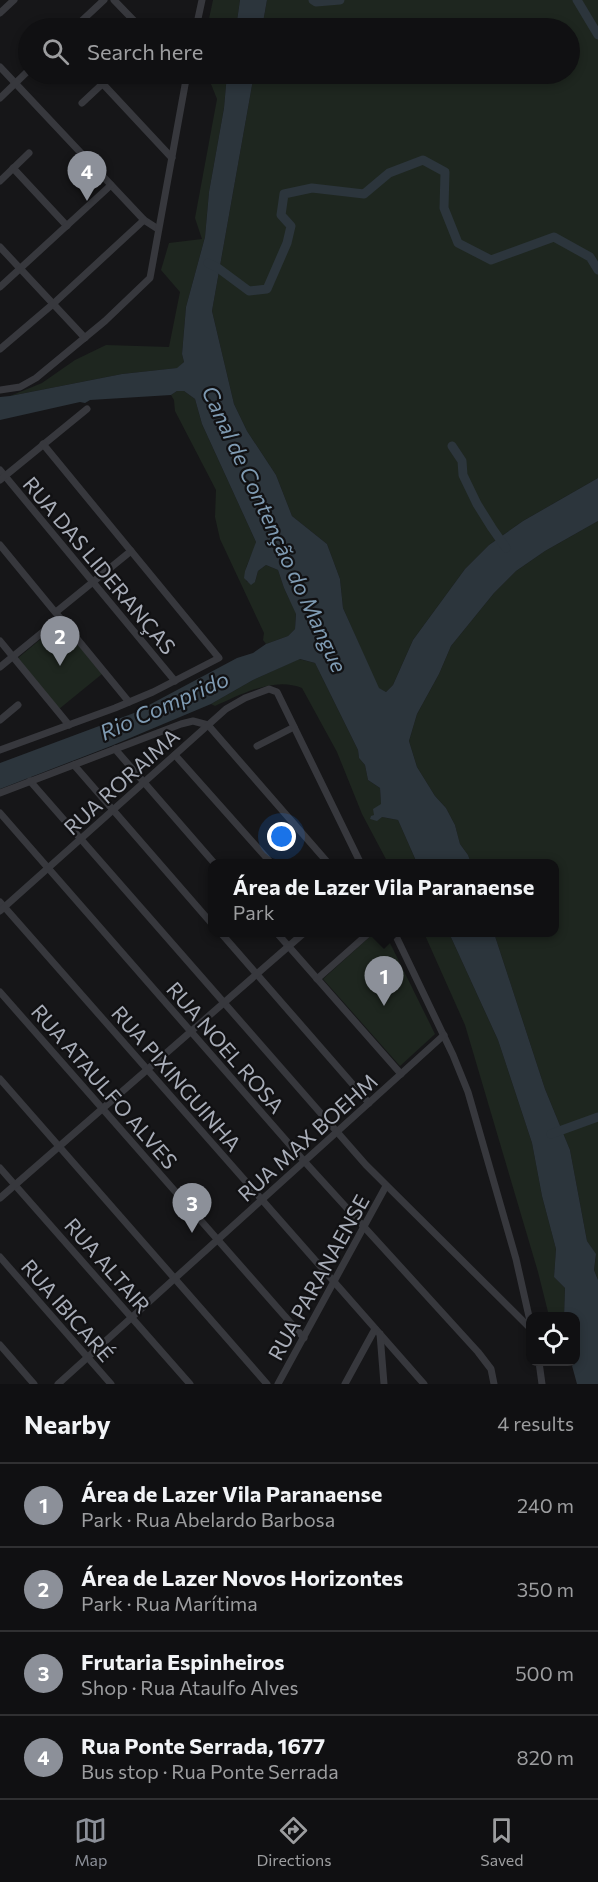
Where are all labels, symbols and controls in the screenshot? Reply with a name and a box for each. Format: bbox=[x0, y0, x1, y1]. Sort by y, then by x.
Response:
search box bbox=[18, 18, 580, 84]
icon: search bbox=[39, 35, 72, 68]
text: Search here bbox=[87, 38, 203, 65]
pin: 4 bbox=[68, 152, 106, 201]
water label: Canal de Contenção do Mangue bbox=[197, 381, 354, 677]
street label: RUA DAS LIDERANÇAS bbox=[18, 471, 182, 659]
pin: 2 bbox=[40, 616, 80, 666]
water label: Rio Comprido bbox=[95, 665, 233, 745]
street label: RUA RORAIMA bbox=[58, 723, 184, 839]
your location bbox=[267, 822, 296, 851]
popup bbox=[208, 859, 559, 937]
text: Área de Lazer Vila Paranaense bbox=[233, 873, 534, 900]
text: Park bbox=[233, 900, 275, 924]
pin: 1 bbox=[364, 956, 404, 1006]
street label: RUA NOEL ROSA bbox=[162, 976, 290, 1118]
street label: RUA ATAULFO ALVES bbox=[27, 999, 183, 1173]
street label: RUA PIXINGUINHA bbox=[107, 1000, 247, 1156]
street label: RUA MAX BOEHM bbox=[232, 1068, 382, 1206]
pin: 3 bbox=[172, 1184, 212, 1233]
street label: RUA PARANAENSE bbox=[262, 1190, 374, 1364]
street label: RUA ALTAIR bbox=[60, 1212, 156, 1318]
street label: RUA IBICARÉ bbox=[17, 1254, 119, 1366]
map controls bbox=[526, 1312, 580, 1366]
button: locate bbox=[526, 1312, 580, 1366]
text: Nearby bbox=[24, 1408, 111, 1439]
text: 4 results bbox=[497, 1411, 574, 1435]
text: Área de Lazer Vila Paranaense bbox=[81, 1480, 382, 1507]
text: 1 bbox=[39, 1493, 48, 1517]
text: 240 m bbox=[517, 1493, 574, 1517]
text: Park · Rua Abelardo Barbosa bbox=[81, 1507, 335, 1531]
text: Área de Lazer Novos Horizontes bbox=[81, 1564, 403, 1591]
text: 2 bbox=[38, 1577, 49, 1601]
text: 350 m bbox=[517, 1577, 574, 1601]
text: Park · Rua Marítima bbox=[81, 1591, 258, 1615]
text: Frutaria Espinheiros bbox=[81, 1648, 285, 1675]
text: 3 bbox=[38, 1661, 49, 1685]
text: 500 m bbox=[515, 1661, 574, 1685]
text: Shop · Rua Ataulfo Alves bbox=[81, 1675, 299, 1699]
text: Rua Ponte Serrada, 1677 bbox=[81, 1732, 325, 1759]
text: 4 bbox=[37, 1745, 50, 1769]
text: 820 m bbox=[517, 1745, 574, 1769]
text: Bus stop · Rua Ponte Serrada bbox=[81, 1759, 339, 1783]
tab: Map bbox=[74, 1814, 107, 1869]
tab: Directions bbox=[256, 1814, 331, 1869]
tab: Saved bbox=[480, 1814, 524, 1869]

